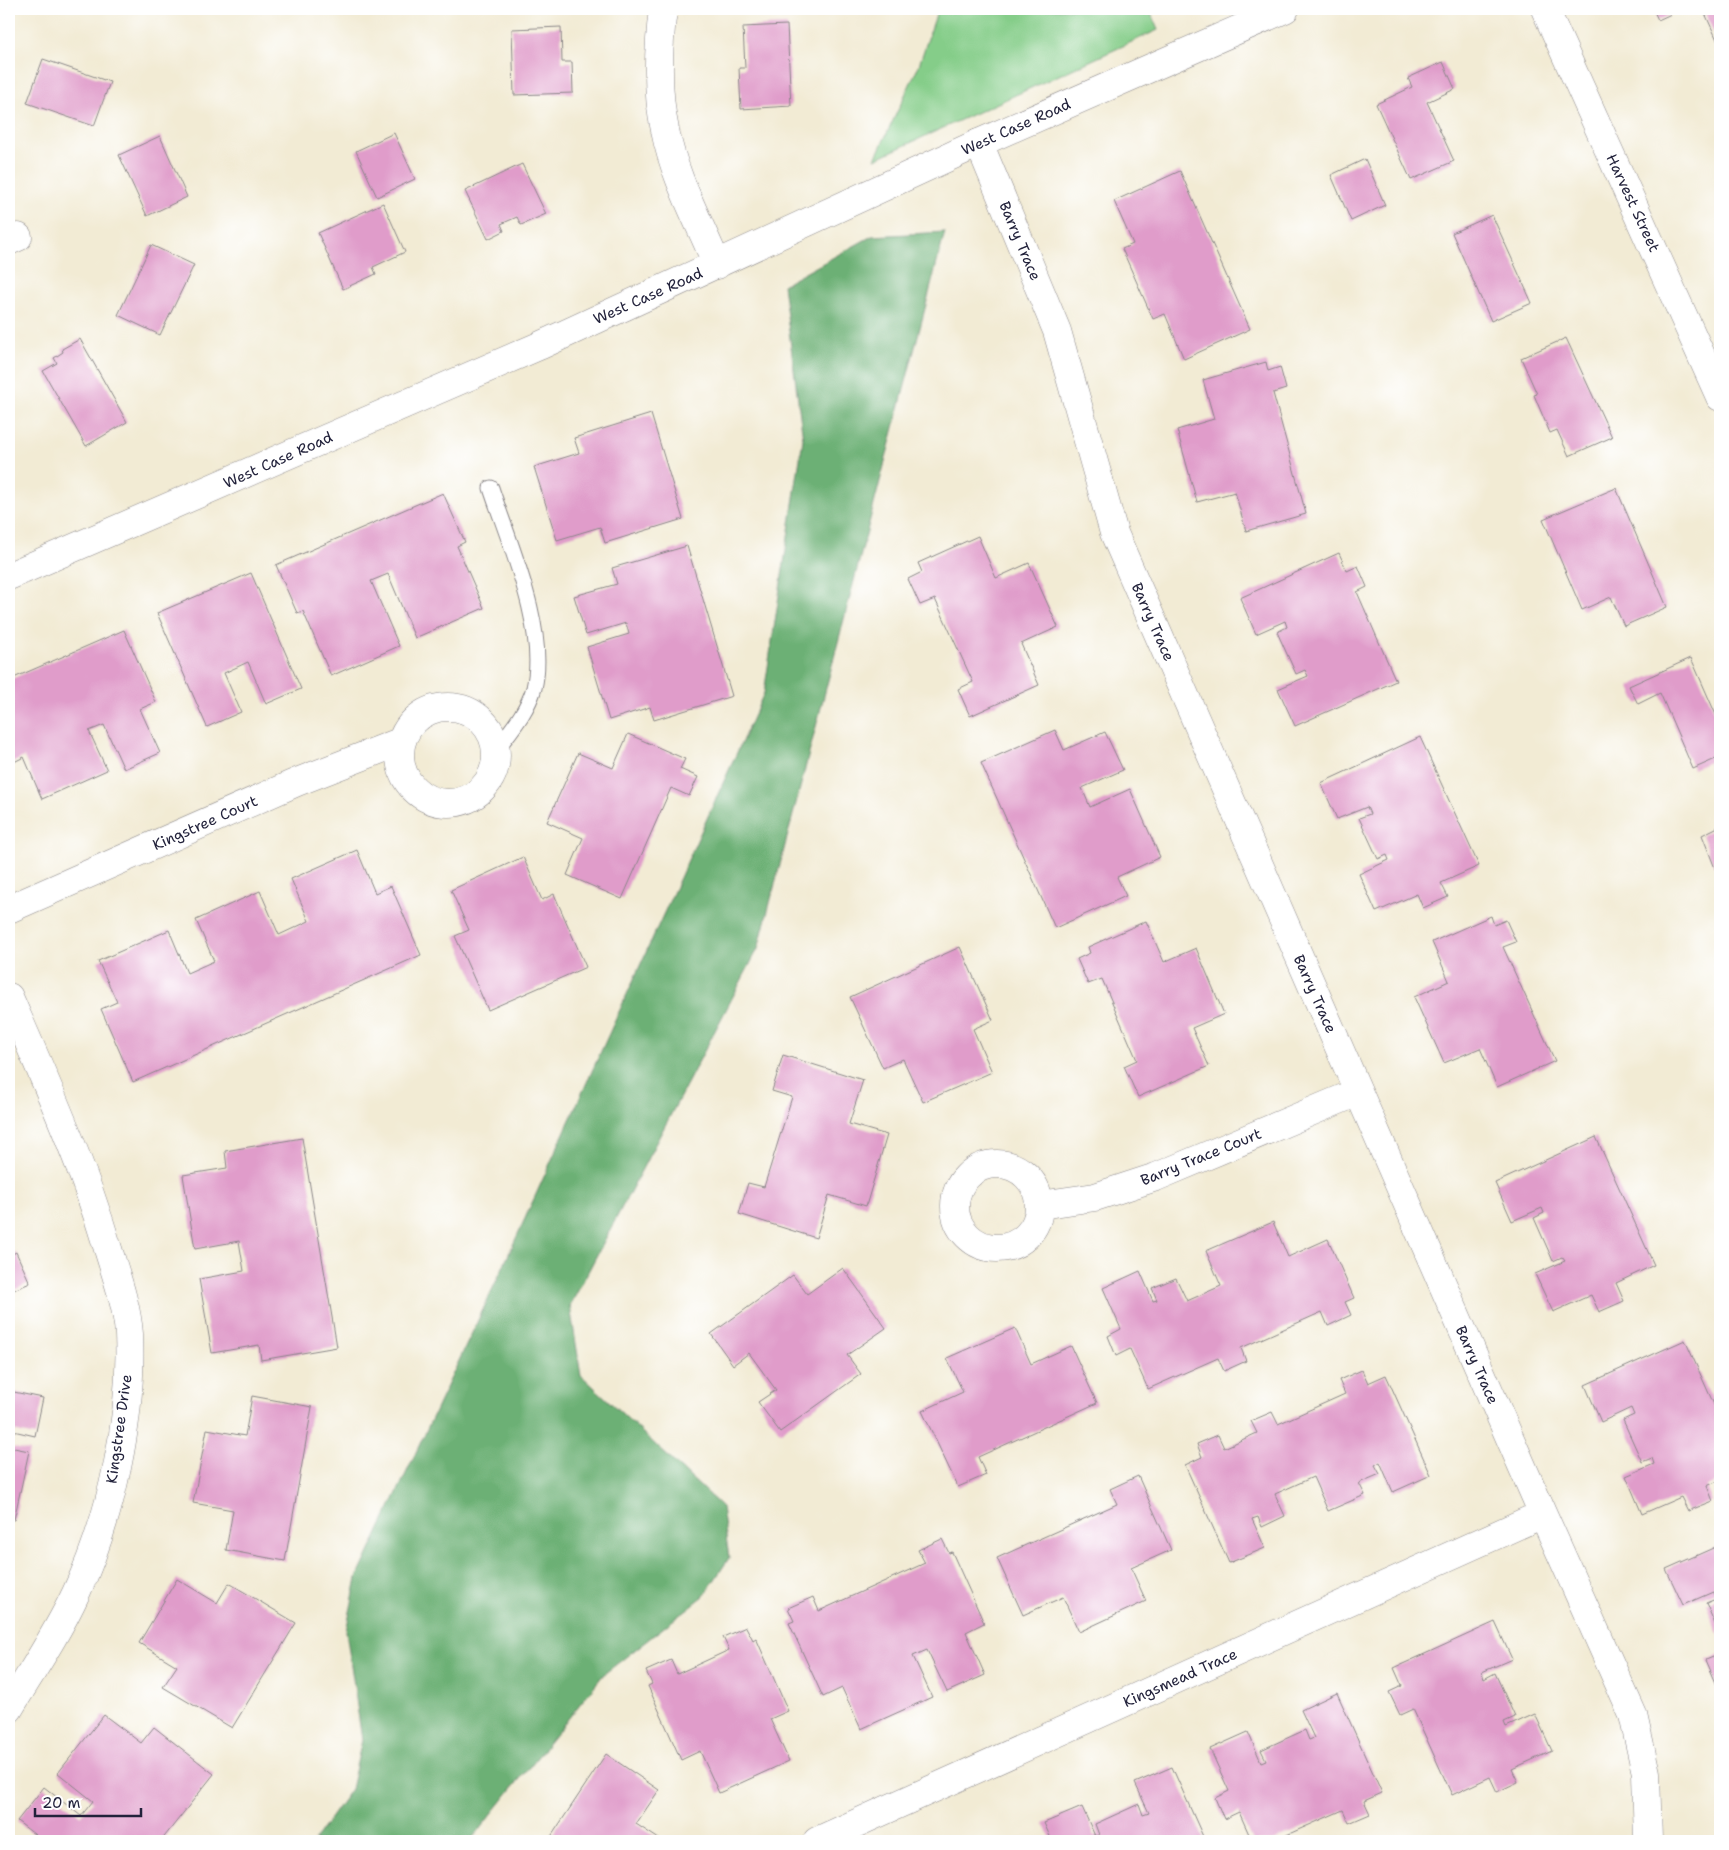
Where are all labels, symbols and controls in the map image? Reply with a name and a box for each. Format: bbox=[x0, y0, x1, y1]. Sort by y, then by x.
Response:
street label: West Case Road bbox=[958, 94, 1074, 160]
street label: Harvest Street bbox=[1602, 151, 1664, 255]
street label: Barry Trace bbox=[994, 198, 1046, 284]
street label: West Case Road bbox=[590, 263, 706, 329]
street label: West Case Road bbox=[220, 427, 336, 493]
street label: Barry Trace bbox=[1127, 580, 1179, 664]
street label: Kingstree Court bbox=[149, 791, 261, 855]
street label: Barry Trace bbox=[1289, 952, 1341, 1036]
street label: Barry Trace Court bbox=[1138, 1124, 1264, 1190]
street label: Barry Trace bbox=[1451, 1323, 1503, 1407]
street label: Kingstree Drive bbox=[101, 1373, 137, 1485]
street label: Kingsmead Trace bbox=[1120, 1644, 1240, 1712]
scale bar bbox=[35, 1785, 141, 1817]
text: 20 m bbox=[42, 1793, 81, 1813]

